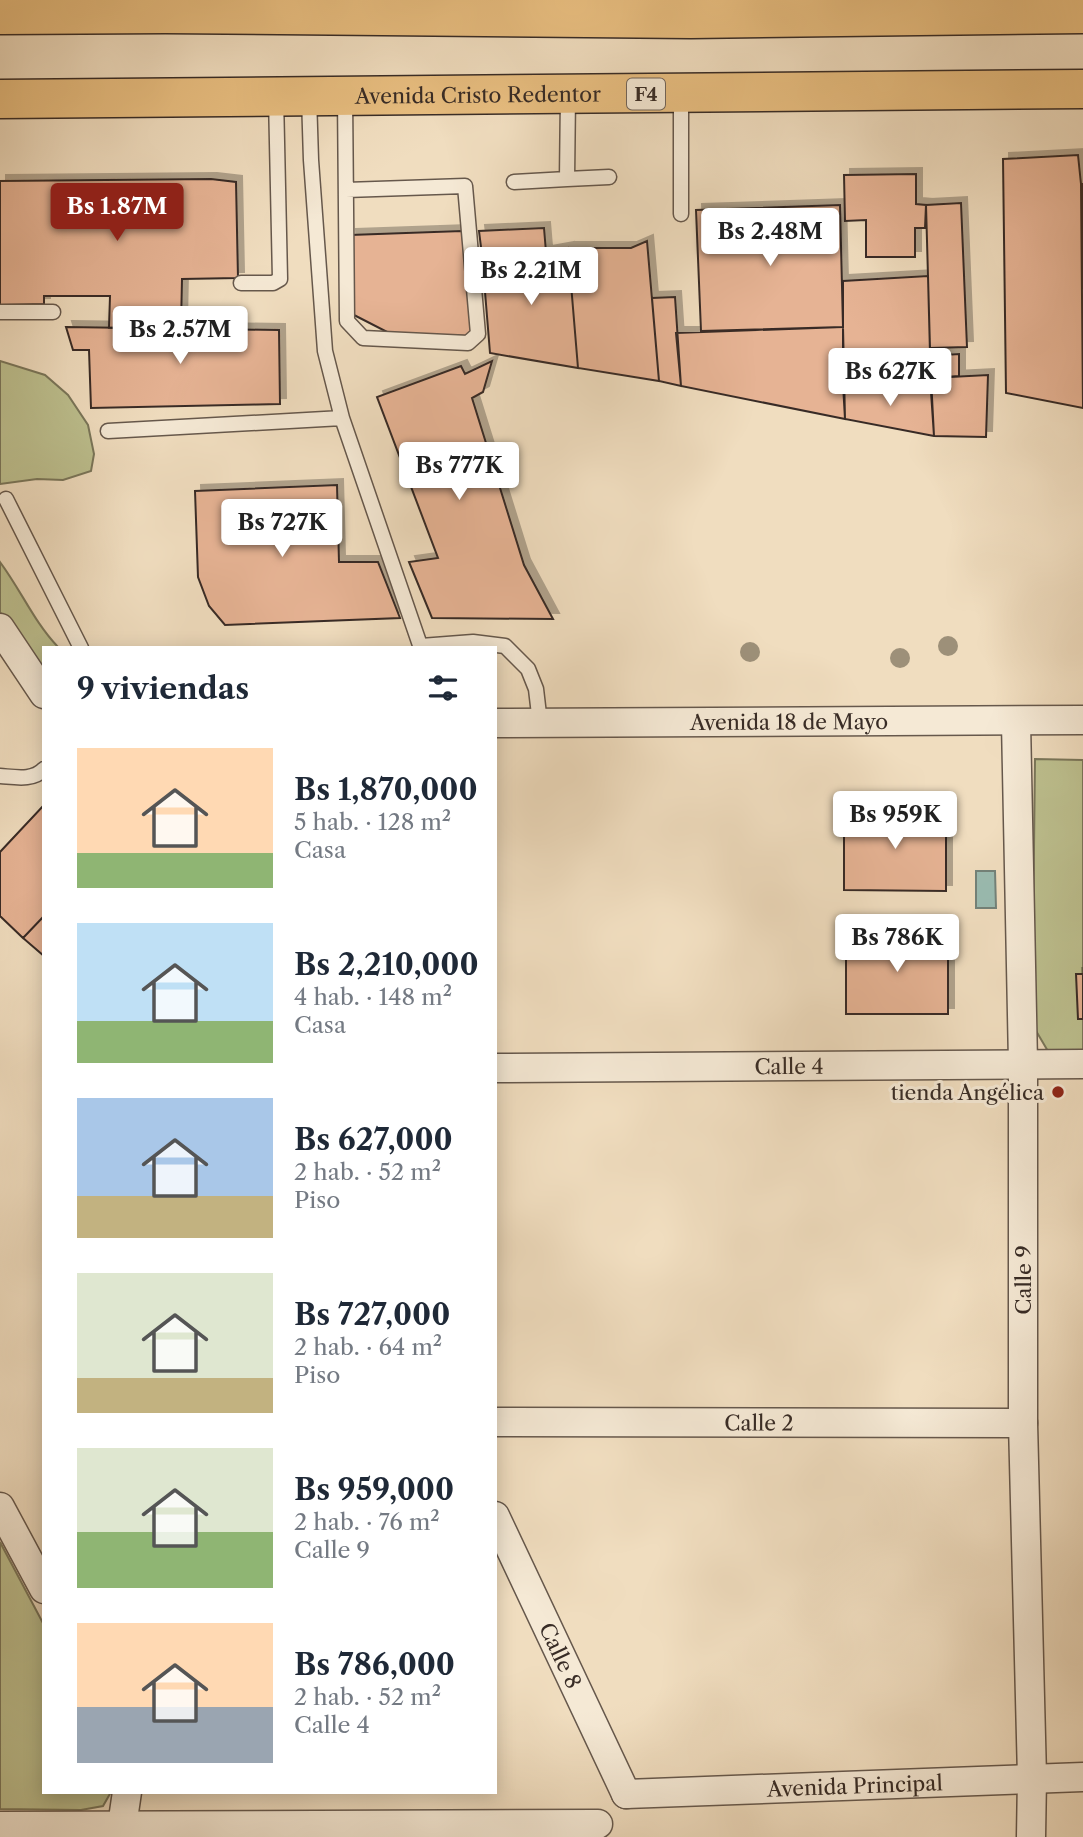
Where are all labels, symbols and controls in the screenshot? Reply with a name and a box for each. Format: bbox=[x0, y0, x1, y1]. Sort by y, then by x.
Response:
road number: F4 bbox=[627, 78, 665, 110]
street label: Avenida Cristo Redentor bbox=[354, 81, 601, 108]
pin: Bs 1.87M bbox=[45, 184, 189, 243]
text: Bs 1.87M bbox=[67, 192, 167, 220]
pin: Bs 2.48M bbox=[698, 208, 842, 268]
text: Bs 2.48M bbox=[717, 217, 823, 245]
pin: Bs 2.21M bbox=[459, 247, 603, 307]
text: Bs 2.21M bbox=[480, 256, 582, 284]
pin: Bs 2.57M bbox=[108, 306, 252, 366]
text: Bs 2.57M bbox=[129, 315, 231, 343]
pin: Bs 627K bbox=[825, 348, 955, 408]
text: Bs 627K bbox=[844, 357, 936, 385]
pin: Bs 777K bbox=[394, 442, 524, 502]
text: Bs 777K bbox=[415, 451, 503, 479]
pin: Bs 727K bbox=[217, 500, 347, 559]
text: Bs 727K bbox=[237, 508, 327, 536]
icon: filters bbox=[424, 669, 462, 707]
text: 9 viviendas bbox=[77, 670, 249, 707]
street label: Avenida 18 de Mayo bbox=[689, 708, 888, 735]
text: Bs 1,870,000 bbox=[294, 771, 478, 808]
icon: home bbox=[133, 776, 217, 860]
pin: Bs 959K bbox=[830, 792, 960, 851]
text: Bs 959K bbox=[849, 800, 941, 828]
text: 5 hab. · 128 m² bbox=[294, 808, 451, 836]
text: Casa bbox=[294, 836, 346, 864]
pin: Bs 786K bbox=[832, 914, 962, 974]
text: Bs 786K bbox=[851, 923, 943, 951]
text: Bs 2,210,000 bbox=[294, 946, 479, 983]
icon: home bbox=[133, 951, 217, 1035]
text: 4 hab. · 148 m² bbox=[294, 983, 452, 1011]
text: Casa bbox=[294, 1011, 346, 1039]
street label: Calle 4 bbox=[754, 1053, 824, 1079]
place label: tienda Angélica bbox=[891, 1080, 1045, 1105]
marker: tienda Angélica bbox=[1050, 1084, 1066, 1100]
text: Bs 627,000 bbox=[294, 1121, 453, 1158]
icon: home bbox=[133, 1126, 217, 1210]
text: 2 hab. · 52 m² bbox=[294, 1158, 441, 1186]
text: Piso bbox=[294, 1186, 340, 1214]
street label: Calle 9 bbox=[1011, 1245, 1036, 1315]
text: Bs 727,000 bbox=[294, 1296, 450, 1333]
icon: home bbox=[133, 1301, 217, 1385]
text: 2 hab. · 64 m² bbox=[294, 1333, 442, 1361]
text: Piso bbox=[294, 1361, 340, 1389]
street label: Calle 2 bbox=[724, 1410, 794, 1435]
text: Bs 959,000 bbox=[294, 1471, 454, 1508]
icon: home bbox=[133, 1476, 217, 1560]
text: 2 hab. · 76 m² bbox=[294, 1508, 440, 1536]
text: Calle 9 bbox=[294, 1536, 370, 1564]
street label: Calle 8 bbox=[535, 1618, 587, 1692]
text: Bs 786,000 bbox=[294, 1646, 455, 1683]
icon: home bbox=[133, 1651, 217, 1735]
text: 2 hab. · 52 m² bbox=[294, 1683, 441, 1711]
text: Calle 4 bbox=[294, 1711, 370, 1739]
street label: Avenida Principal bbox=[766, 1770, 943, 1801]

